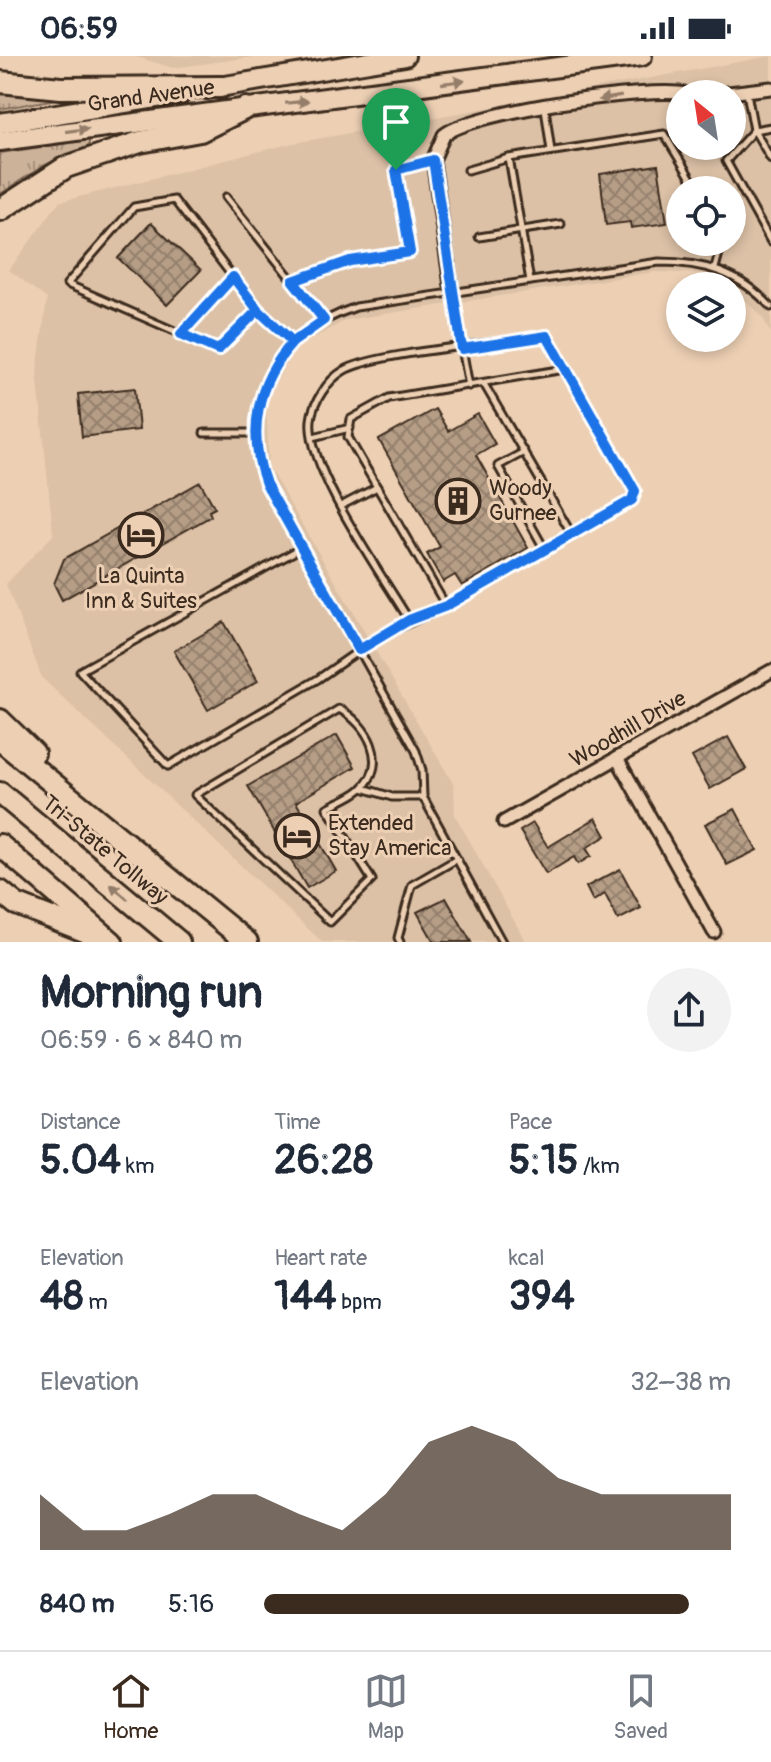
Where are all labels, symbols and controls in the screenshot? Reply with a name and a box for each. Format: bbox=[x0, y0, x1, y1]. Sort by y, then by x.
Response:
text: 06:59 bbox=[40, 10, 118, 47]
street label: Grand Avenue bbox=[86, 73, 216, 119]
one-way arrow bbox=[441, 75, 466, 88]
north arrow bbox=[666, 80, 746, 160]
map controls bbox=[666, 80, 746, 352]
pin bbox=[362, 88, 430, 170]
one-way arrow bbox=[597, 92, 622, 105]
one-way arrow bbox=[285, 96, 310, 109]
icon: arrive bbox=[374, 100, 418, 144]
one-way arrow bbox=[65, 123, 90, 136]
button: locate bbox=[666, 176, 746, 256]
button: layers bbox=[666, 272, 746, 352]
place label: Woody Gurnee bbox=[489, 474, 557, 527]
building icon: Woody Gurnee bbox=[434, 477, 482, 525]
hotel icon: La Quinta Inn & Suites bbox=[117, 511, 165, 559]
place label: La Quinta Inn & Suites bbox=[85, 562, 197, 615]
street label: Woodhill Drive bbox=[565, 684, 691, 774]
street label: Tri-State Tollway bbox=[36, 789, 174, 911]
place label: Extended Stay America bbox=[328, 809, 452, 862]
hotel icon: Extended Stay America bbox=[273, 812, 321, 860]
one-way arrow bbox=[109, 884, 129, 901]
text: Morning run bbox=[40, 966, 263, 1021]
button: share bbox=[647, 968, 731, 1052]
text: 06:59 · 6 × 840 m bbox=[40, 1024, 242, 1056]
text: Distance bbox=[40, 1108, 120, 1136]
text: Time bbox=[274, 1108, 320, 1136]
text: Pace bbox=[509, 1108, 552, 1136]
text: 5.04 bbox=[40, 1136, 121, 1185]
text: 26:28 bbox=[274, 1136, 373, 1185]
text: 5:15 bbox=[509, 1136, 578, 1185]
text: km bbox=[121, 1152, 154, 1180]
text: /km bbox=[578, 1152, 620, 1180]
text: Elevation bbox=[40, 1244, 124, 1272]
text: Heart rate bbox=[274, 1244, 367, 1272]
text: kcal bbox=[509, 1244, 544, 1272]
text: 48 bbox=[40, 1272, 83, 1321]
text: 144 bbox=[274, 1272, 336, 1321]
text: 394 bbox=[509, 1272, 575, 1321]
text: m bbox=[83, 1288, 108, 1316]
text: bpm bbox=[336, 1288, 382, 1316]
text: Elevation bbox=[40, 1366, 139, 1398]
text: 32–38 m bbox=[630, 1366, 731, 1398]
text: 840 m bbox=[40, 1588, 115, 1620]
text: 5:16 bbox=[168, 1588, 214, 1620]
tab: Home bbox=[103, 1669, 158, 1745]
tab: Map bbox=[364, 1669, 408, 1745]
tab: Saved bbox=[614, 1669, 668, 1745]

